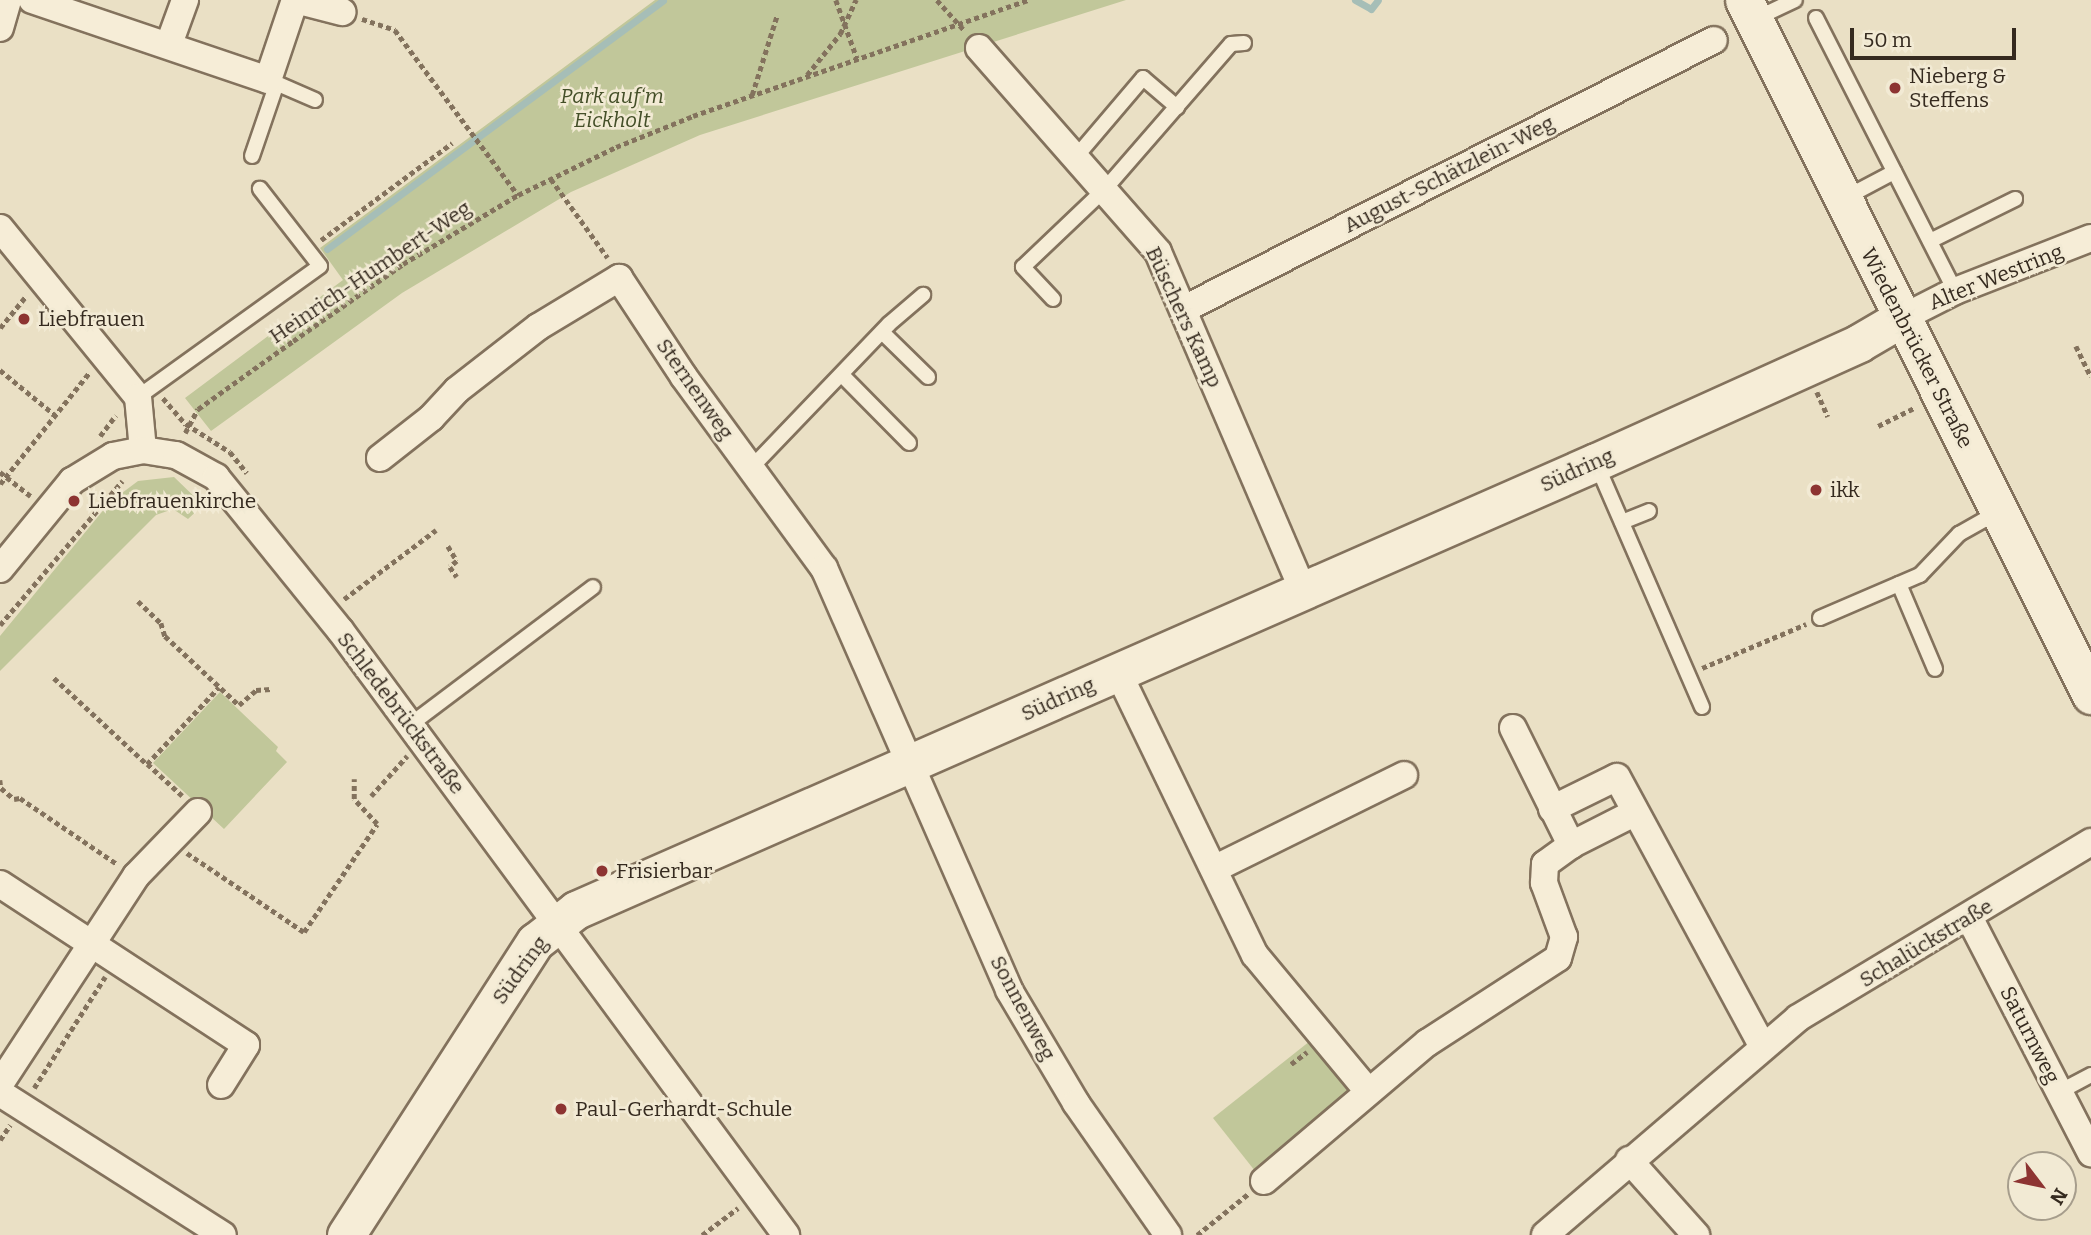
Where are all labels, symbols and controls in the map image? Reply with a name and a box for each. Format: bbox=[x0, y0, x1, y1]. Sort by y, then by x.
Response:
scale bar bbox=[1853, 14, 2019, 58]
text: 50 m bbox=[1863, 27, 1912, 53]
place label: Nieberg & Steffens bbox=[1909, 63, 2006, 113]
marker: Nieberg & Steffens bbox=[1887, 80, 1903, 96]
park label: Park auf‘m Eickholt bbox=[560, 83, 664, 133]
street label: August-Schätzlein-Weg bbox=[1340, 110, 1558, 238]
street label: Heinrich-Humbert-Weg bbox=[264, 195, 476, 349]
street label: Alter Westring bbox=[1925, 239, 2067, 315]
street label: Büschers Kamp bbox=[1140, 243, 1228, 391]
street label: Wiedenbrücker Straße bbox=[1856, 244, 1978, 452]
place label: Liebfrauen bbox=[38, 306, 145, 332]
marker: Liebfrauen bbox=[16, 311, 32, 327]
street label: Sternenweg bbox=[651, 334, 739, 444]
street label: Südring bbox=[1536, 443, 1618, 497]
place label: ikk bbox=[1830, 477, 1860, 503]
marker: ikk bbox=[1808, 482, 1824, 498]
place label: Liebfrauenkirche bbox=[88, 488, 256, 514]
marker: Liebfrauenkirche bbox=[66, 493, 82, 509]
street label: Schledebrückstraße bbox=[332, 627, 470, 799]
street label: Südring bbox=[1017, 672, 1099, 726]
place label: Frisierbar bbox=[616, 858, 712, 884]
marker: Frisierbar bbox=[594, 863, 610, 879]
street label: Schalückstraße bbox=[1855, 893, 1997, 993]
street label: Südring bbox=[487, 931, 553, 1009]
street label: Sonnenweg bbox=[985, 951, 1061, 1065]
street label: Saturnweg bbox=[1995, 982, 2065, 1088]
place label: Paul-Gerhardt-Schule bbox=[575, 1096, 792, 1122]
marker: Paul-Gerhardt-Schule bbox=[553, 1101, 569, 1117]
north arrow bbox=[2007, 1151, 2077, 1221]
text: N bbox=[2045, 1184, 2072, 1209]

